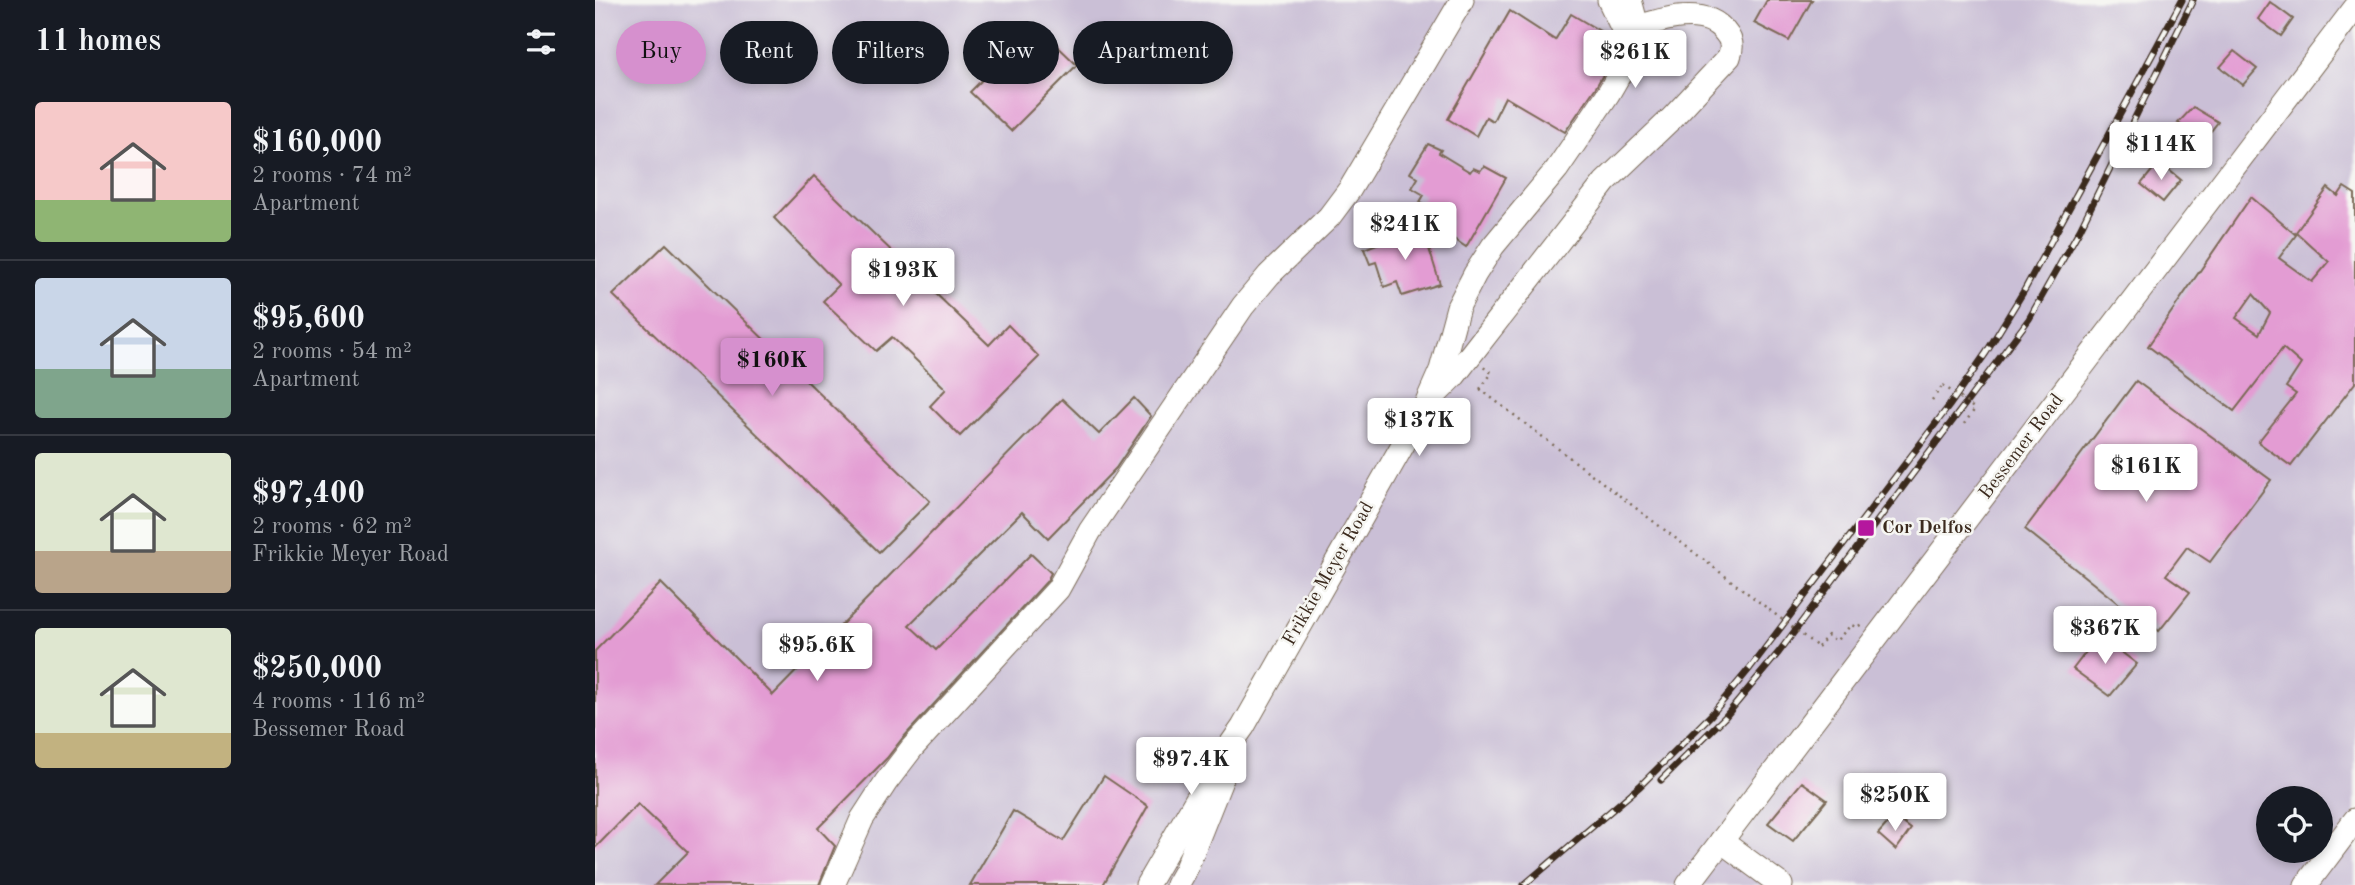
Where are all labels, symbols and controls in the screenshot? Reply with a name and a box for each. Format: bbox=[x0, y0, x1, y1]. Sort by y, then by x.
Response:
chip: Buy bbox=[616, 21, 706, 84]
chip: Rent bbox=[720, 21, 818, 84]
chip: Filters bbox=[832, 21, 949, 84]
chip: New bbox=[963, 21, 1059, 84]
chip: Apartment bbox=[1073, 21, 1233, 84]
icon: filters bbox=[522, 23, 560, 61]
text: 11 homes bbox=[35, 27, 161, 57]
pin: $261K bbox=[1586, 31, 1684, 90]
text: $261K bbox=[1599, 41, 1671, 64]
pin: $114K bbox=[2112, 122, 2210, 182]
text: $160,000 bbox=[252, 128, 382, 158]
icon: home bbox=[91, 130, 175, 214]
text: $114K bbox=[2125, 133, 2197, 156]
text: 2 rooms · 74 m² bbox=[252, 164, 412, 187]
text: Apartment bbox=[252, 192, 360, 215]
pin: $241K bbox=[1356, 202, 1454, 262]
text: $241K bbox=[1369, 213, 1441, 236]
pin: $193K bbox=[854, 248, 952, 308]
text: $193K bbox=[867, 259, 939, 282]
text: $95,600 bbox=[252, 304, 365, 334]
icon: home bbox=[91, 306, 175, 390]
pin: $160K bbox=[723, 338, 821, 398]
text: 2 rooms · 54 m² bbox=[252, 340, 412, 363]
text: $160K bbox=[736, 349, 808, 372]
text: Apartment bbox=[252, 368, 360, 391]
street label: Bessemer Road bbox=[1976, 391, 2068, 503]
pin: $137K bbox=[1370, 398, 1468, 458]
text: $137K bbox=[1383, 409, 1455, 432]
pin: $161K bbox=[2097, 444, 2195, 504]
text: $161K bbox=[2110, 455, 2182, 478]
text: $97,400 bbox=[252, 479, 365, 509]
icon: home bbox=[91, 481, 175, 565]
street label: Frikkie Meyer Road bbox=[1280, 499, 1378, 649]
text: 2 rooms · 62 m² bbox=[252, 515, 412, 538]
marker: Cor Delfos bbox=[1856, 518, 1876, 538]
place label: Cor Delfos bbox=[1882, 519, 1972, 538]
text: Frikkie Meyer Road bbox=[252, 543, 449, 566]
pin: $367K bbox=[2056, 606, 2154, 666]
text: $367K bbox=[2069, 617, 2141, 640]
pin: $95.6K bbox=[760, 624, 874, 683]
text: $95.6K bbox=[778, 634, 856, 657]
text: $250,000 bbox=[252, 654, 382, 684]
icon: home bbox=[91, 656, 175, 740]
text: 4 rooms · 116 m² bbox=[252, 690, 425, 713]
text: Bessemer Road bbox=[252, 718, 405, 741]
pin: $97.4K bbox=[1134, 738, 1248, 797]
text: $97.4K bbox=[1152, 748, 1230, 771]
pin: $250K bbox=[1846, 774, 1944, 833]
text: $250K bbox=[1859, 784, 1931, 807]
map controls bbox=[2256, 786, 2333, 863]
button: locate bbox=[2256, 786, 2333, 863]

